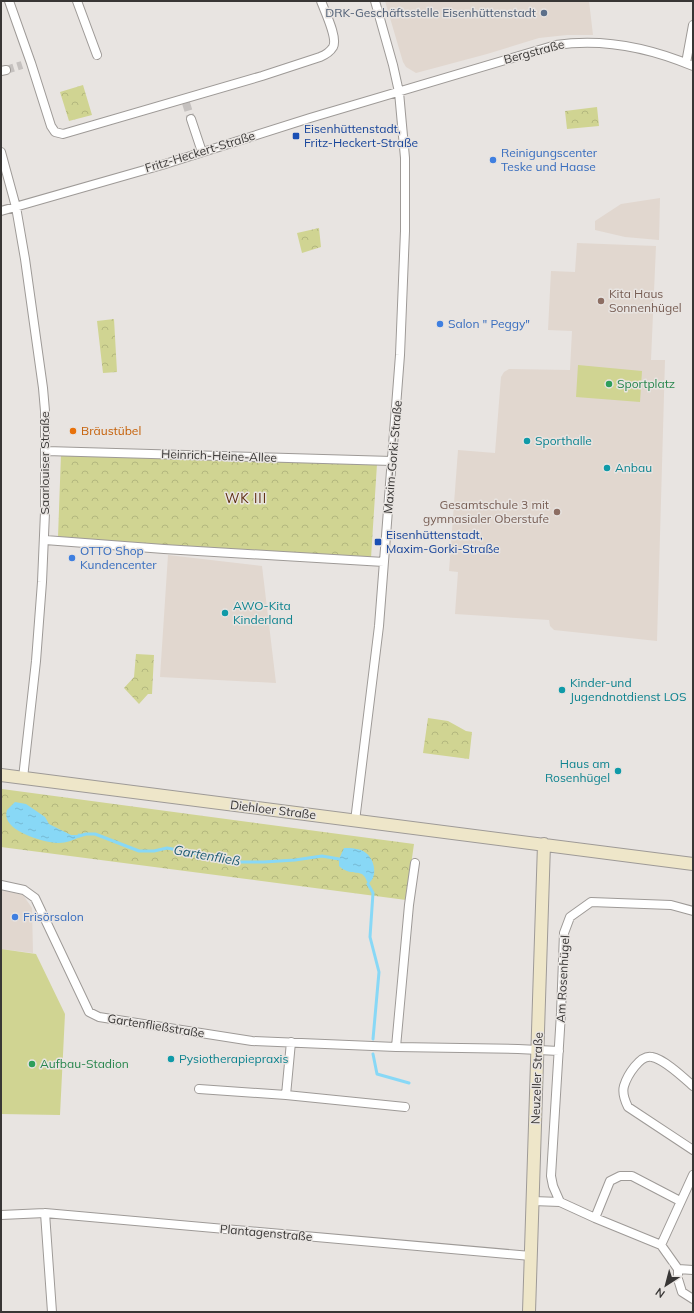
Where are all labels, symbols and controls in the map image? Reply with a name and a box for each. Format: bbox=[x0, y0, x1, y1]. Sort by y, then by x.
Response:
place label: DRK-Geschäftsstelle Eisenhüttenstadt bbox=[325, 5, 536, 20]
marker: DRK-Geschäftsstelle Eisenhüttenstadt bbox=[539, 8, 549, 18]
street label: Bergstraße bbox=[502, 36, 566, 67]
place label: Eisenhüttenstadt, Fritz-Heckert-Straße bbox=[304, 121, 418, 150]
street label: Fritz-Heckert-Straße bbox=[143, 128, 257, 175]
marker: Eisenhüttenstadt, Fritz-Heckert-Straße bbox=[291, 131, 301, 141]
place label: Reinigungscenter Teske und Haase bbox=[501, 145, 598, 174]
marker: Reinigungscenter Teske und Haase bbox=[488, 155, 498, 165]
place label: Kita Haus Sonnenhügel bbox=[609, 286, 682, 315]
marker: Kita Haus Sonnenhügel bbox=[596, 296, 606, 306]
place label: Salon " Peggy" bbox=[448, 316, 530, 331]
marker: Salon " Peggy" bbox=[435, 319, 445, 329]
place label: Sportplatz bbox=[617, 376, 675, 391]
marker: Sportplatz bbox=[604, 379, 614, 389]
street label: Maxim-Gorki-Straße bbox=[380, 400, 405, 514]
street label: Saarlouiser Straße bbox=[37, 412, 52, 514]
place label: Bräustübel bbox=[81, 423, 141, 438]
marker: Bräustübel bbox=[68, 426, 78, 436]
place label: Sporthalle bbox=[535, 433, 592, 448]
marker: Sporthalle bbox=[522, 436, 532, 446]
street label: Heinrich-Heine-Allee bbox=[161, 446, 277, 465]
place label: Anbau bbox=[615, 460, 652, 475]
marker: Anbau bbox=[602, 463, 612, 473]
district label: WK III bbox=[225, 490, 267, 506]
place label: Gesamtschule 3 mit gymnasialer Oberstufe bbox=[423, 497, 549, 526]
marker: Gesamtschule 3 mit gymnasialer Oberstufe bbox=[552, 507, 562, 517]
place label: Eisenhüttenstadt, Maxim-Gorki-Straße bbox=[386, 527, 500, 556]
marker: Eisenhüttenstadt, Maxim-Gorki-Straße bbox=[373, 537, 383, 547]
place label: OTTO Shop Kundencenter bbox=[80, 543, 157, 572]
marker: OTTO Shop Kundencenter bbox=[67, 553, 77, 563]
place label: AWO-Kita Kinderland bbox=[233, 598, 293, 627]
marker: AWO-Kita Kinderland bbox=[220, 608, 230, 618]
place label: Kinder-und Jugendnotdienst LOS bbox=[570, 675, 687, 704]
marker: Kinder-und Jugendnotdienst LOS bbox=[557, 685, 567, 695]
place label: Haus am Rosenhügel bbox=[545, 756, 610, 785]
marker: Haus am Rosenhügel bbox=[613, 766, 623, 776]
street label: Diehloer Straße bbox=[229, 797, 317, 822]
water label: Gartenfließ bbox=[172, 841, 242, 869]
place label: Frisörsalon bbox=[23, 909, 84, 924]
marker: Frisörsalon bbox=[10, 912, 20, 922]
street label: Am Rosenhügel bbox=[553, 935, 572, 1023]
street label: Gartenfließstraße bbox=[107, 1010, 206, 1041]
street label: Neuzeller Straße bbox=[527, 1032, 546, 1124]
place label: Pysiotherapiepraxis bbox=[179, 1051, 288, 1066]
marker: Pysiotherapiepraxis bbox=[166, 1054, 176, 1064]
place label: Aufbau-Stadion bbox=[40, 1056, 129, 1071]
marker: Aufbau-Stadion bbox=[27, 1059, 37, 1069]
street label: Plantagenstraße bbox=[219, 1221, 313, 1244]
north arrow bbox=[646, 1265, 686, 1305]
text: N bbox=[653, 1285, 668, 1301]

